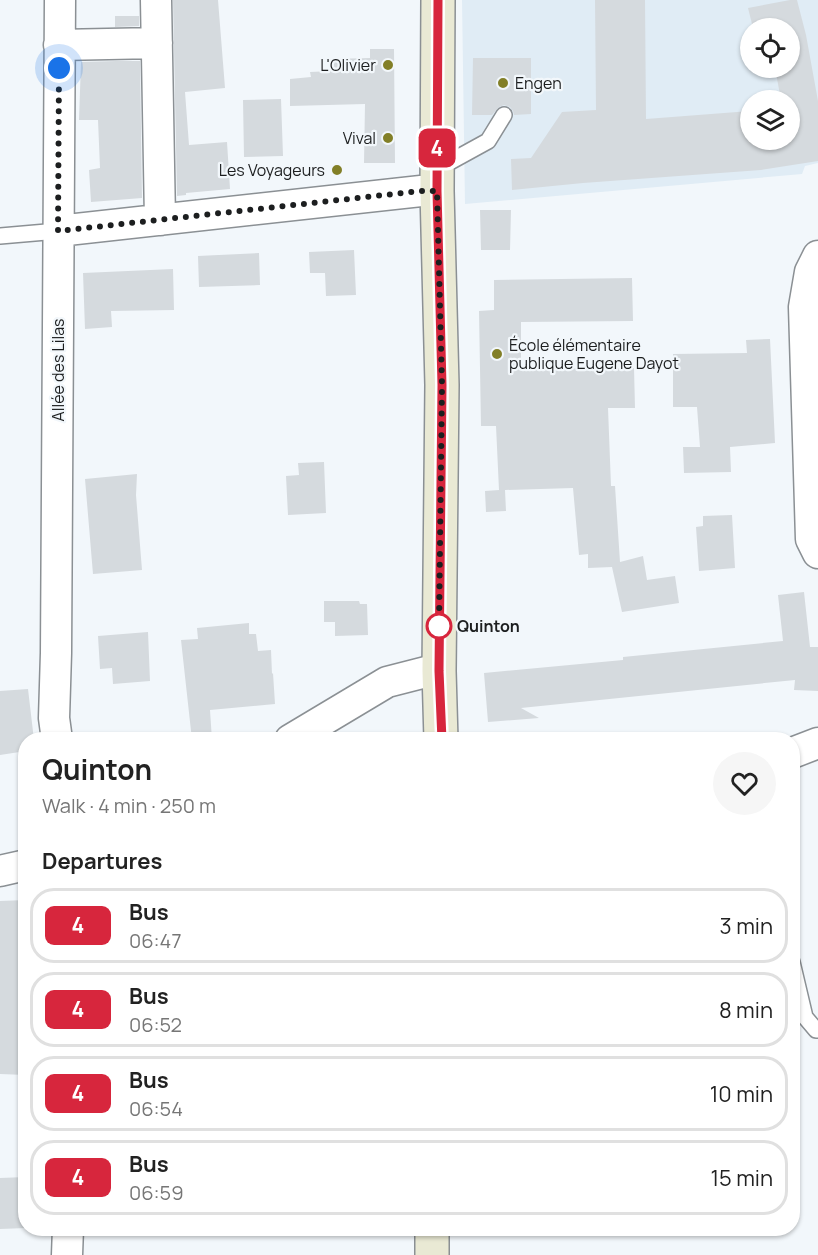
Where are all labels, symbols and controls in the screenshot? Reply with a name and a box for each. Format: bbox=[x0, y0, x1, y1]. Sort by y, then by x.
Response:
map controls bbox=[740, 18, 800, 150]
button: locate bbox=[740, 18, 800, 78]
your location bbox=[44, 53, 74, 83]
place label: L'Olivier bbox=[320, 54, 376, 76]
marker: L'Olivier bbox=[381, 58, 395, 72]
place label: Engen bbox=[515, 72, 562, 94]
marker: Engen bbox=[496, 76, 510, 90]
button: layers bbox=[740, 90, 800, 150]
place label: Vival bbox=[343, 127, 376, 149]
line badge: 4 bbox=[418, 128, 456, 168]
marker: Vival bbox=[381, 131, 395, 145]
text: 4 bbox=[431, 134, 443, 162]
place label: Les Voyageurs bbox=[219, 159, 325, 181]
marker: Les Voyageurs bbox=[330, 163, 344, 177]
street label: Allée des Lilas bbox=[47, 319, 69, 421]
place label: École élémentaire publique Eugene Dayot bbox=[509, 334, 679, 374]
marker: École élémentaire publique Eugene Dayot bbox=[490, 347, 504, 361]
marker: Quinton bbox=[426, 613, 452, 639]
place label: Quinton bbox=[457, 615, 520, 637]
text: Quinton bbox=[42, 750, 152, 788]
button: heart bbox=[713, 752, 776, 815]
text: Walk · 4 min · 250 m bbox=[42, 792, 216, 819]
text: Departures bbox=[42, 846, 162, 876]
text: Bus bbox=[129, 897, 169, 927]
text: 4 bbox=[72, 911, 84, 939]
text: 3 min bbox=[720, 911, 773, 941]
text: 06:47 bbox=[129, 927, 181, 954]
text: Bus bbox=[129, 981, 169, 1011]
text: 4 bbox=[72, 995, 84, 1023]
text: 8 min bbox=[719, 995, 773, 1025]
text: 06:52 bbox=[129, 1011, 182, 1038]
text: Bus bbox=[129, 1065, 169, 1095]
text: 4 bbox=[72, 1079, 84, 1107]
text: 10 min bbox=[710, 1079, 773, 1109]
text: 06:54 bbox=[129, 1095, 183, 1122]
text: Bus bbox=[129, 1149, 169, 1179]
text: 4 bbox=[72, 1163, 84, 1191]
text: 15 min bbox=[710, 1163, 773, 1193]
text: 06:59 bbox=[129, 1179, 184, 1206]

